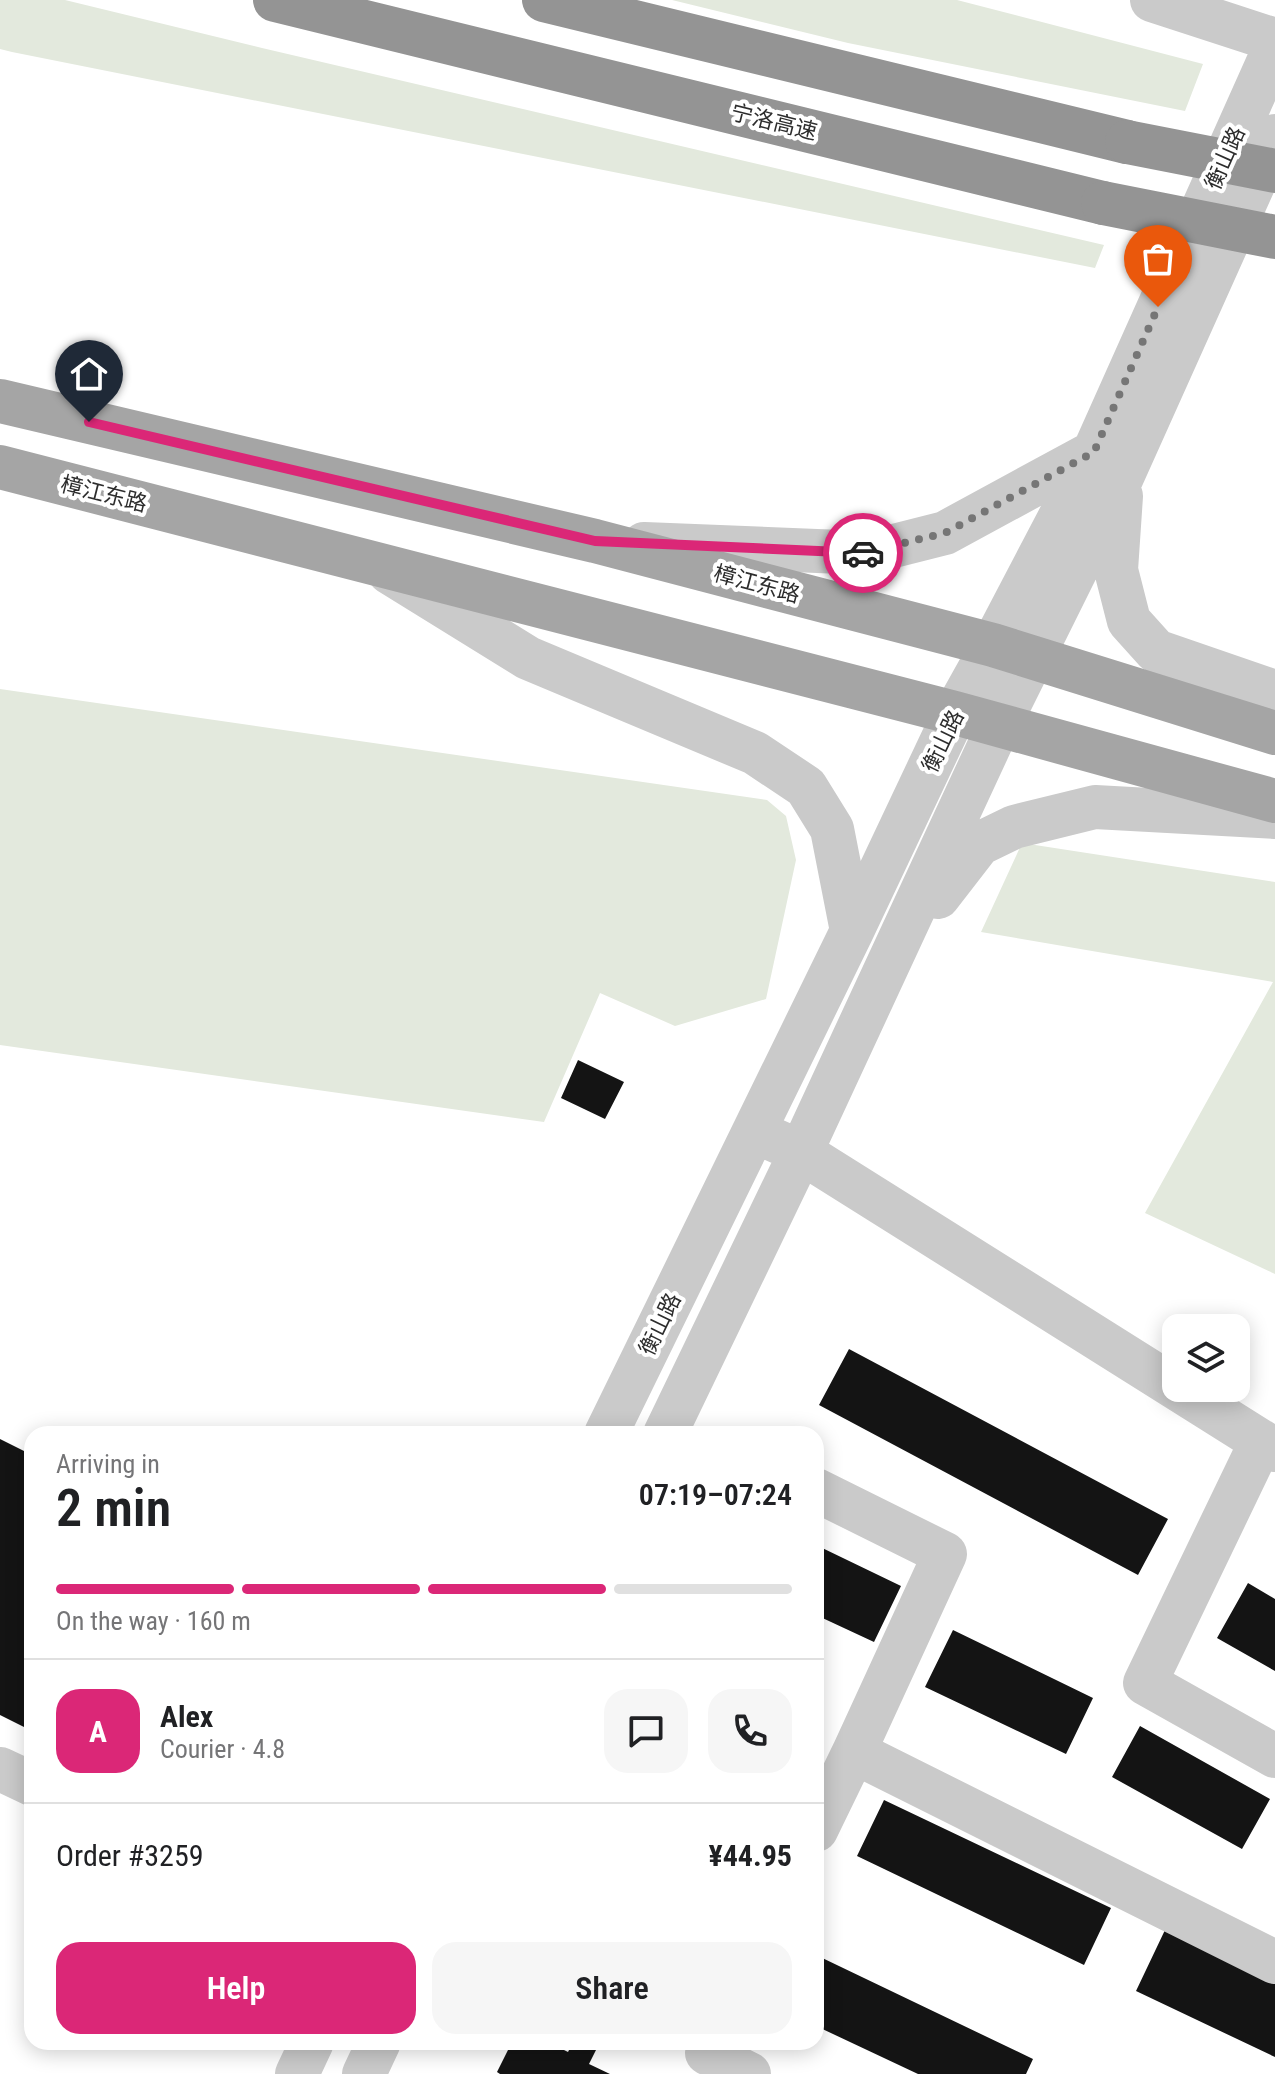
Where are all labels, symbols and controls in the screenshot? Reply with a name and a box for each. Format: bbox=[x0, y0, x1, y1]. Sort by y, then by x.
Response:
street label: 宁洛高速 bbox=[728, 99, 820, 145]
street label: 衡山路 bbox=[1200, 123, 1250, 193]
pin bbox=[1124, 225, 1192, 307]
icon: bag bbox=[1136, 237, 1180, 281]
pin bbox=[55, 340, 123, 422]
icon: home bbox=[67, 352, 111, 396]
street label: 樟江东路 bbox=[58, 471, 150, 517]
courier bbox=[823, 513, 903, 593]
icon: car bbox=[841, 531, 885, 575]
street label: 樟江东路 bbox=[711, 561, 803, 607]
street label: 衡山路 bbox=[917, 706, 969, 776]
street label: 衡山路 bbox=[634, 1289, 686, 1359]
map controls bbox=[1162, 1314, 1250, 1402]
button: layers bbox=[1162, 1314, 1250, 1402]
text: Arriving in bbox=[56, 1449, 160, 1479]
text: 07:19–07:24 bbox=[639, 1477, 792, 1512]
text: 2 min bbox=[56, 1478, 171, 1539]
text: On the way · 160 m bbox=[56, 1606, 251, 1636]
button: chat bbox=[604, 1689, 688, 1773]
button: phone bbox=[708, 1689, 792, 1773]
text: Alex bbox=[160, 1699, 213, 1734]
text: A bbox=[89, 1714, 107, 1749]
text: Courier · 4.8 bbox=[160, 1734, 285, 1764]
text: Order #3259 bbox=[56, 1838, 204, 1873]
text: ¥44.95 bbox=[708, 1838, 792, 1873]
button: Help bbox=[56, 1942, 416, 2034]
button: Share bbox=[432, 1942, 792, 2034]

